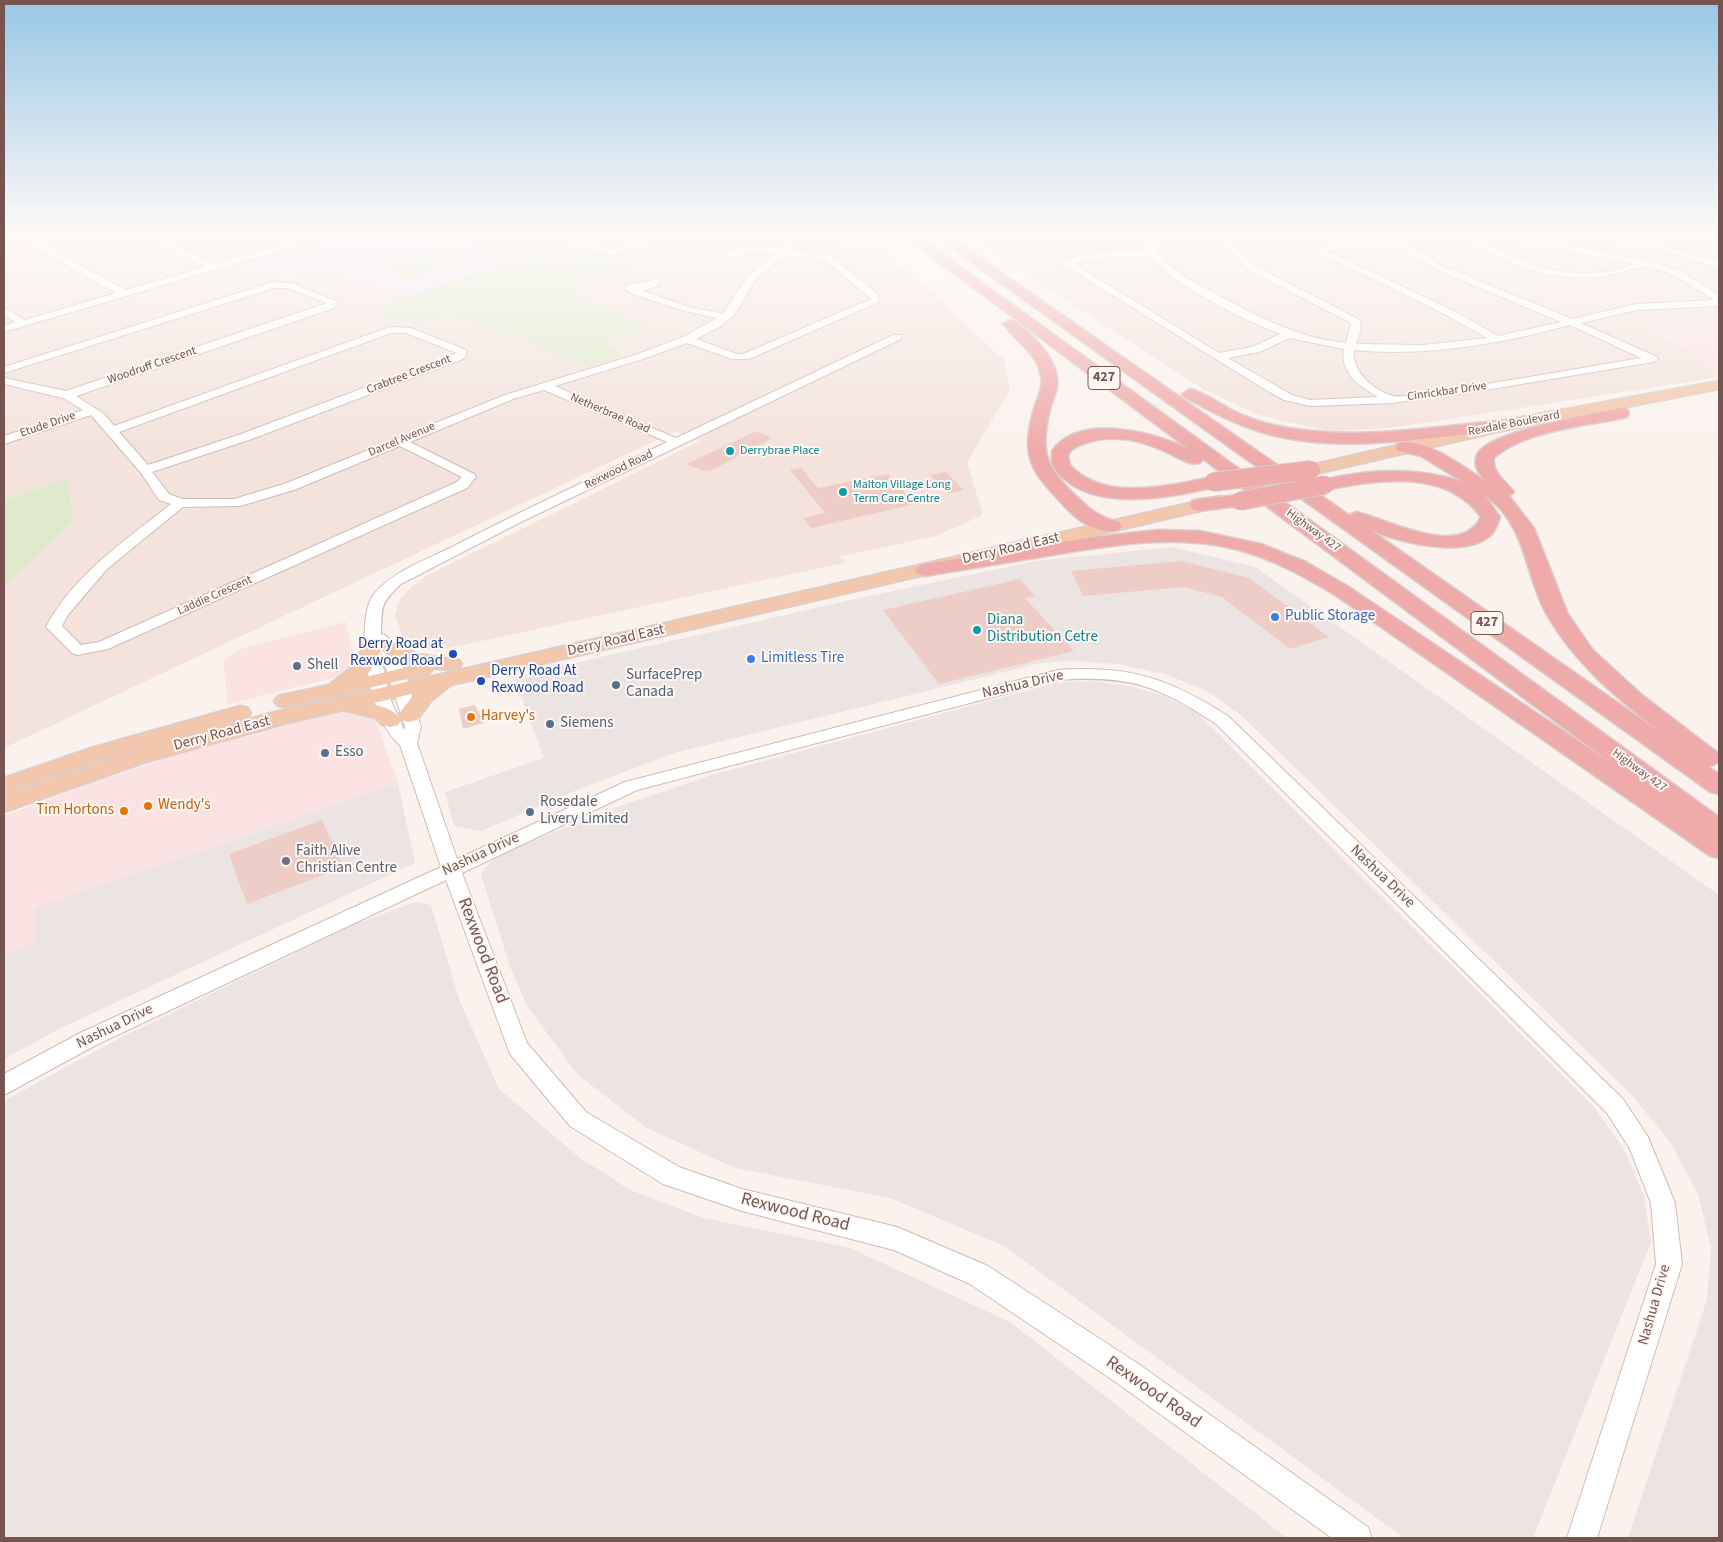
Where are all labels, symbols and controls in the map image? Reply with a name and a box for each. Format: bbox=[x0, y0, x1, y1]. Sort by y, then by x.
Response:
street label: Woodruff Crescent bbox=[106, 344, 198, 388]
street label: Crabtree Crescent bbox=[365, 352, 453, 398]
road number: 427 bbox=[1088, 366, 1120, 389]
street label: Cinrickbar Drive bbox=[1406, 379, 1488, 405]
street label: Netherbrae Road bbox=[568, 391, 652, 437]
street label: Rexdale Boulevard bbox=[1467, 408, 1561, 440]
street label: Etude Drive bbox=[18, 409, 78, 441]
street label: Darcel Avenue bbox=[366, 419, 438, 461]
place label: Derrybrae Place bbox=[740, 444, 820, 458]
marker: Derrybrae Place bbox=[724, 445, 736, 457]
street label: Rexwood Road bbox=[582, 447, 656, 493]
place label: Malton Village Long Term Care Centre bbox=[853, 478, 951, 506]
marker: Malton Village Long Term Care Centre bbox=[837, 486, 849, 498]
street label: Highway 427 bbox=[1283, 506, 1343, 556]
street label: Derry Road East bbox=[961, 529, 1061, 569]
street label: Laddie Crescent bbox=[175, 573, 255, 619]
place label: Public Storage bbox=[1285, 608, 1375, 626]
marker: Public Storage bbox=[1269, 611, 1281, 623]
place label: Diana Distribution Cetre bbox=[987, 612, 1098, 647]
road number: 427 bbox=[1471, 612, 1503, 634]
street label: Derry Road East bbox=[566, 621, 666, 661]
marker: Diana Distribution Cetre bbox=[971, 624, 983, 636]
place label: Derry Road at Rexwood Road bbox=[350, 636, 443, 671]
marker: Derry Road at Rexwood Road bbox=[447, 648, 459, 660]
place label: Limitless Tire bbox=[761, 650, 844, 668]
marker: Limitless Tire bbox=[745, 653, 757, 665]
place label: Shell bbox=[307, 657, 338, 675]
marker: Shell bbox=[291, 660, 303, 672]
place label: Derry Road At Rexwood Road bbox=[491, 663, 584, 698]
place label: SurfacePrep Canada bbox=[626, 667, 702, 702]
street label: Nashua Drive bbox=[981, 667, 1065, 703]
marker: Derry Road At Rexwood Road bbox=[475, 675, 487, 687]
marker: SurfacePrep Canada bbox=[610, 679, 622, 691]
place label: Harvey's bbox=[481, 708, 535, 726]
marker: Harvey's bbox=[465, 711, 477, 723]
street label: Derry Road East bbox=[172, 712, 272, 756]
place label: Siemens bbox=[560, 715, 614, 733]
marker: Siemens bbox=[544, 718, 556, 730]
place label: Esso bbox=[335, 744, 364, 762]
street label: Highway 427 bbox=[1609, 746, 1669, 796]
marker: Esso bbox=[319, 747, 331, 759]
place label: Rosedale Livery Limited bbox=[540, 794, 629, 829]
place label: Wendy's bbox=[158, 797, 210, 815]
marker: Wendy's bbox=[142, 800, 154, 812]
place label: Tim Hortons bbox=[36, 802, 114, 820]
marker: Tim Hortons bbox=[118, 805, 130, 817]
marker: Rosedale Livery Limited bbox=[524, 806, 536, 818]
street label: Nashua Drive bbox=[440, 829, 522, 881]
street label: Nashua Drive bbox=[1346, 842, 1418, 912]
place label: Faith Alive Christian Centre bbox=[296, 843, 397, 878]
marker: Faith Alive Christian Centre bbox=[280, 855, 292, 867]
street label: Rexwood Road bbox=[452, 895, 512, 1007]
street label: Nashua Drive bbox=[74, 1001, 156, 1053]
street label: Rexwood Road bbox=[738, 1189, 852, 1237]
street label: Nashua Drive bbox=[1635, 1263, 1675, 1347]
street label: Rexwood Road bbox=[1101, 1352, 1205, 1434]

